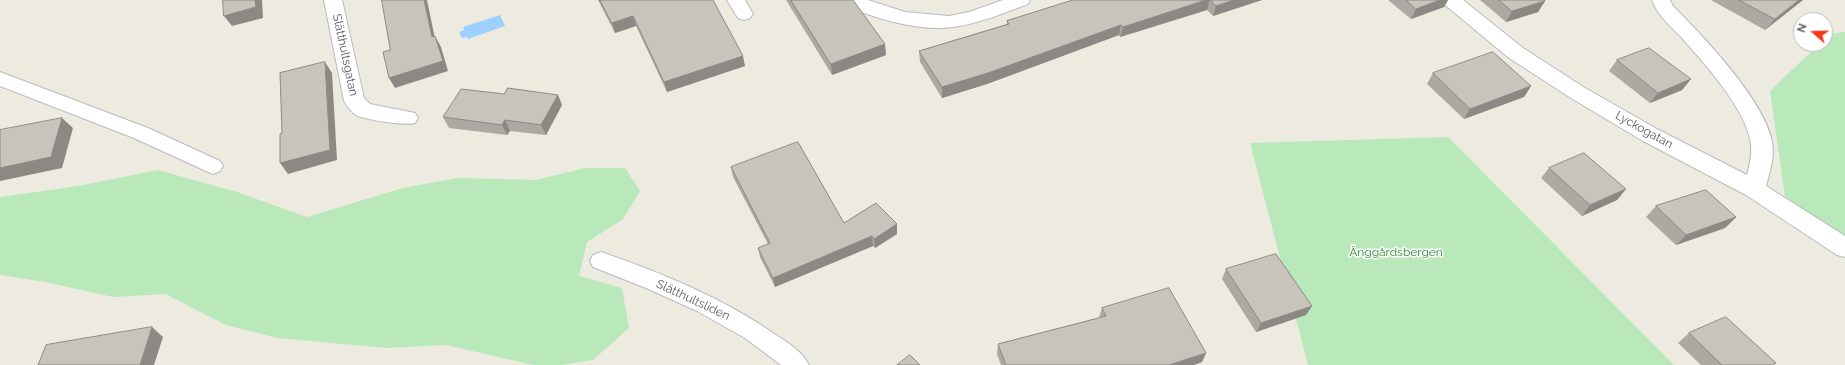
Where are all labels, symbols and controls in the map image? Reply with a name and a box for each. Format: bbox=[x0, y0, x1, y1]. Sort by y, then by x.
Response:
north arrow bbox=[1793, 12, 1833, 52]
street label: Slätthultsgatan bbox=[329, 13, 361, 97]
text: N bbox=[1795, 22, 1810, 34]
street label: Lyckogatan bbox=[1613, 108, 1675, 152]
park label: Änggårdsbergen bbox=[1349, 245, 1443, 259]
street label: Slätthultsliden bbox=[654, 277, 732, 323]

